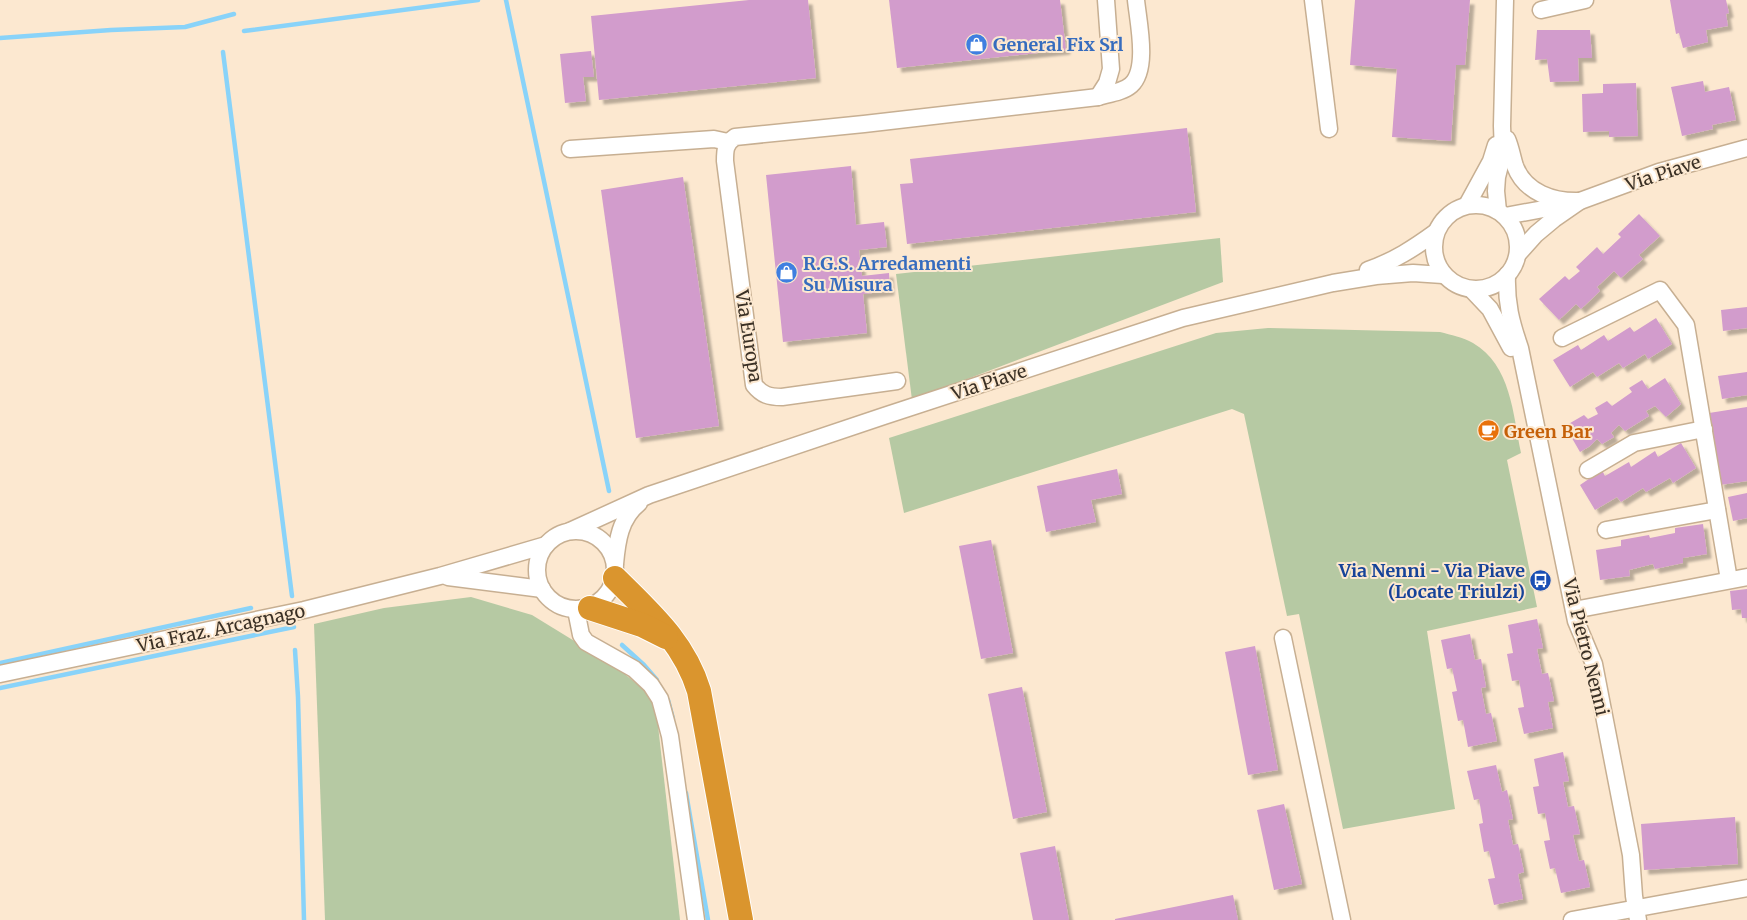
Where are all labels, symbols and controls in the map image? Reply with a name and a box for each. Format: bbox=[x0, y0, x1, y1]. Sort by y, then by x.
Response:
shop icon: General Fix Srl bbox=[965, 32, 989, 56]
place label: General Fix Srl bbox=[993, 33, 1124, 56]
street label: Via Piave bbox=[1621, 150, 1704, 196]
place label: R.G.S. Arredamenti Su Misura bbox=[803, 252, 971, 296]
shop icon: R.G.S. Arredamenti Su Misura bbox=[775, 261, 799, 285]
street label: Via Europa bbox=[730, 287, 768, 384]
street label: Via Piave bbox=[947, 359, 1030, 405]
cafe icon: Green Bar bbox=[1476, 419, 1500, 443]
place label: Green Bar bbox=[1504, 420, 1592, 443]
place label: Via Nenni - Via Piave (Locate Triulzi) bbox=[1338, 559, 1525, 603]
bus stop icon: Via Nenni - Via Piave (Locate Triulzi) bbox=[1529, 568, 1553, 592]
street label: Via Pietro Nenni bbox=[1558, 575, 1614, 718]
street label: Via Fraz. Arcagnago bbox=[134, 599, 307, 657]

